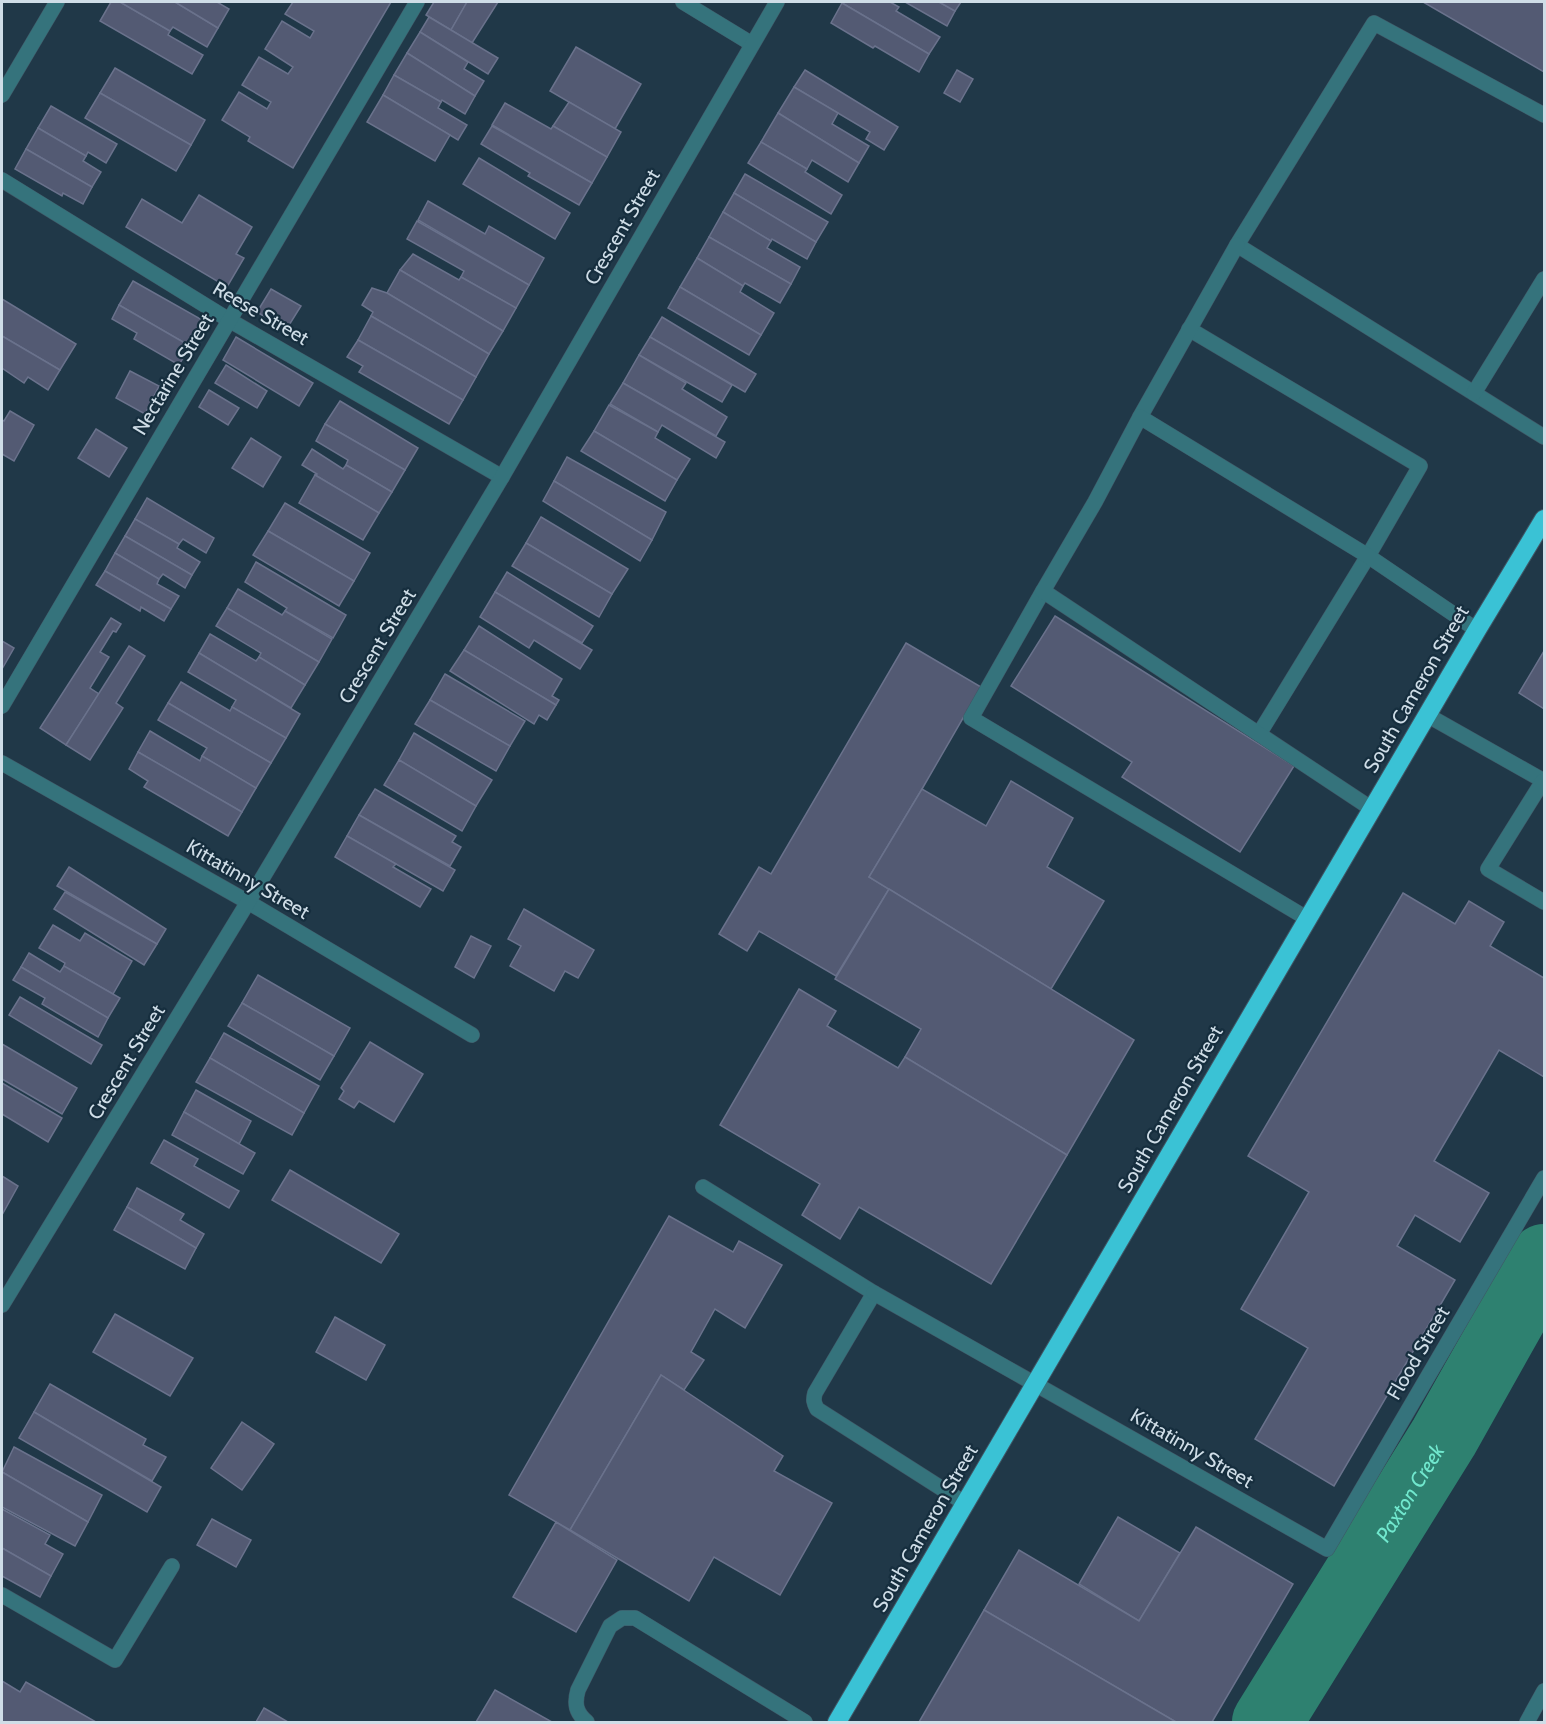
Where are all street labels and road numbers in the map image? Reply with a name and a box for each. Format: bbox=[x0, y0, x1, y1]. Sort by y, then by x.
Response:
street label: Crescent Street bbox=[579, 165, 665, 289]
street label: Reese Street bbox=[209, 276, 313, 350]
street label: Nectarine Street bbox=[127, 309, 219, 439]
street label: Crescent Street bbox=[333, 584, 421, 708]
street label: South Cameron Street bbox=[1358, 601, 1474, 777]
street label: Kittatinny Street bbox=[182, 834, 314, 924]
street label: Crescent Street bbox=[82, 1000, 170, 1124]
street label: South Cameron Street bbox=[1112, 1021, 1228, 1197]
street label: Flood Street bbox=[1382, 1302, 1455, 1404]
street label: Kittatinny Street bbox=[1126, 1403, 1258, 1493]
street label: South Cameron Street bbox=[867, 1440, 983, 1616]

